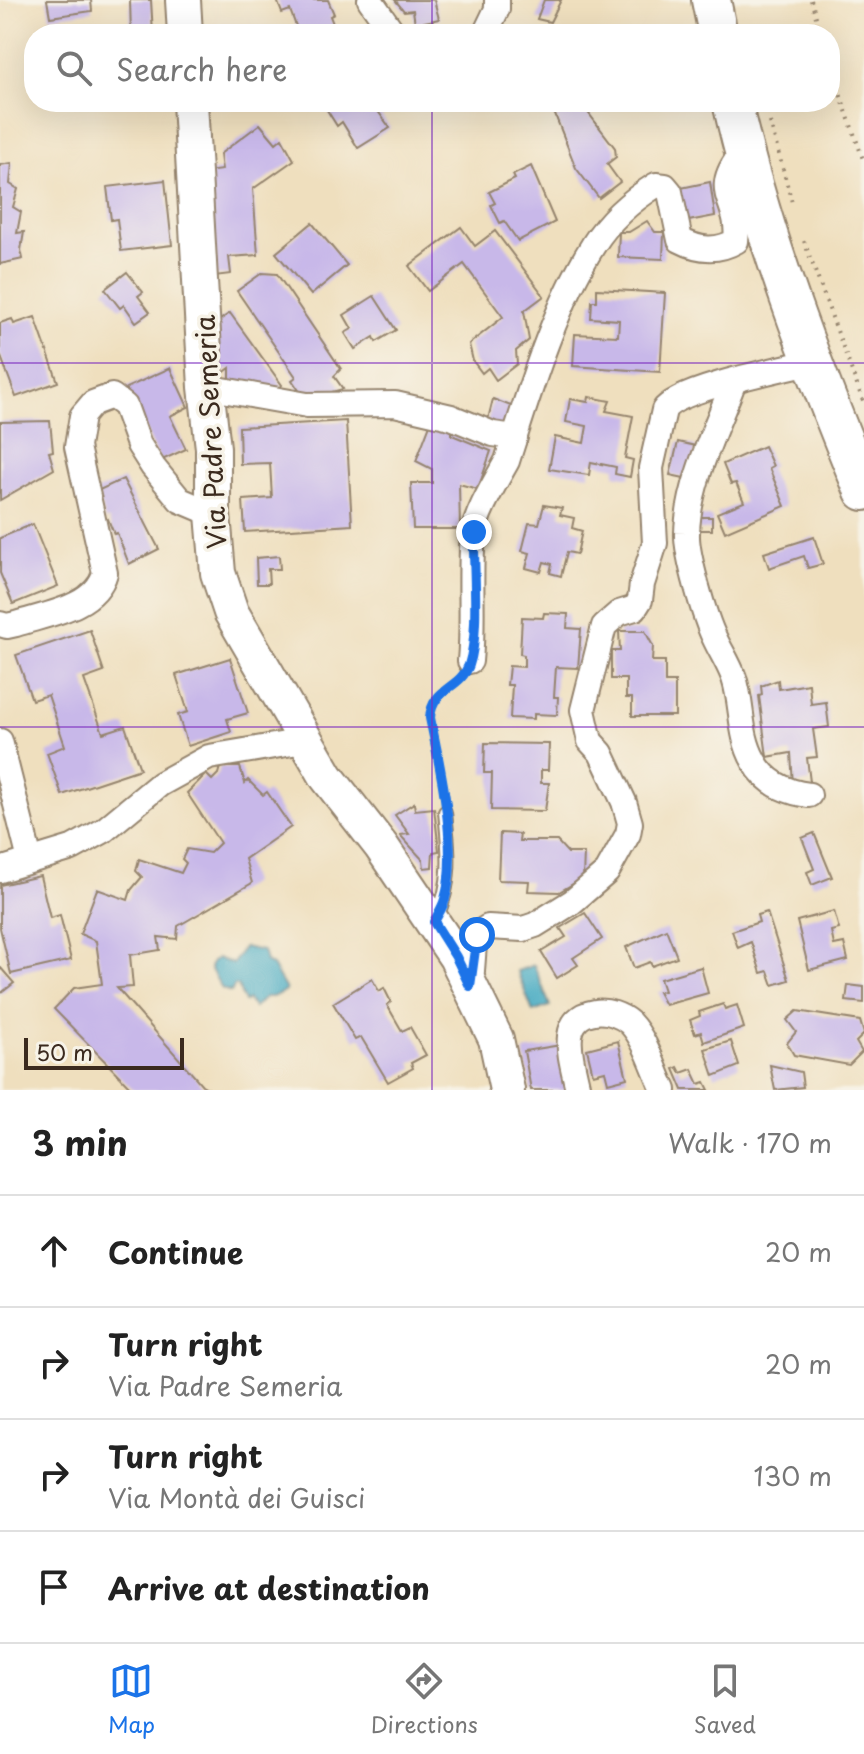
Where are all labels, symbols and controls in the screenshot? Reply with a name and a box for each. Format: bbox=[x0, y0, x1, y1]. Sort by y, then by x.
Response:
search box bbox=[24, 24, 840, 112]
icon: search bbox=[52, 46, 96, 90]
text: Search here bbox=[116, 46, 288, 91]
street label: Via Padre Semeria bbox=[184, 313, 236, 550]
route end bbox=[456, 514, 492, 550]
route start bbox=[459, 917, 495, 953]
scale bar bbox=[24, 1034, 184, 1070]
text: 50 m bbox=[36, 1035, 93, 1068]
text: 3 min bbox=[32, 1116, 128, 1168]
text: Walk · 170 m bbox=[668, 1123, 832, 1162]
icon: ahead bbox=[32, 1229, 76, 1273]
text: Continue bbox=[108, 1229, 243, 1274]
text: 20 m bbox=[765, 1232, 832, 1271]
text: Turn right bbox=[108, 1321, 263, 1366]
icon: right bbox=[32, 1341, 76, 1385]
text: 20 m bbox=[765, 1344, 832, 1383]
text: Via Padre Semeria bbox=[108, 1366, 342, 1405]
text: Turn right bbox=[108, 1433, 263, 1478]
icon: right bbox=[32, 1453, 76, 1497]
text: 130 m bbox=[753, 1456, 832, 1495]
text: Via Montà dei Guisci bbox=[108, 1478, 365, 1517]
icon: arrive bbox=[32, 1565, 76, 1609]
text: Arrive at destination bbox=[108, 1565, 430, 1610]
tab: Map bbox=[108, 1659, 155, 1740]
tab: Directions bbox=[371, 1659, 478, 1740]
tab: Saved bbox=[694, 1659, 756, 1740]

